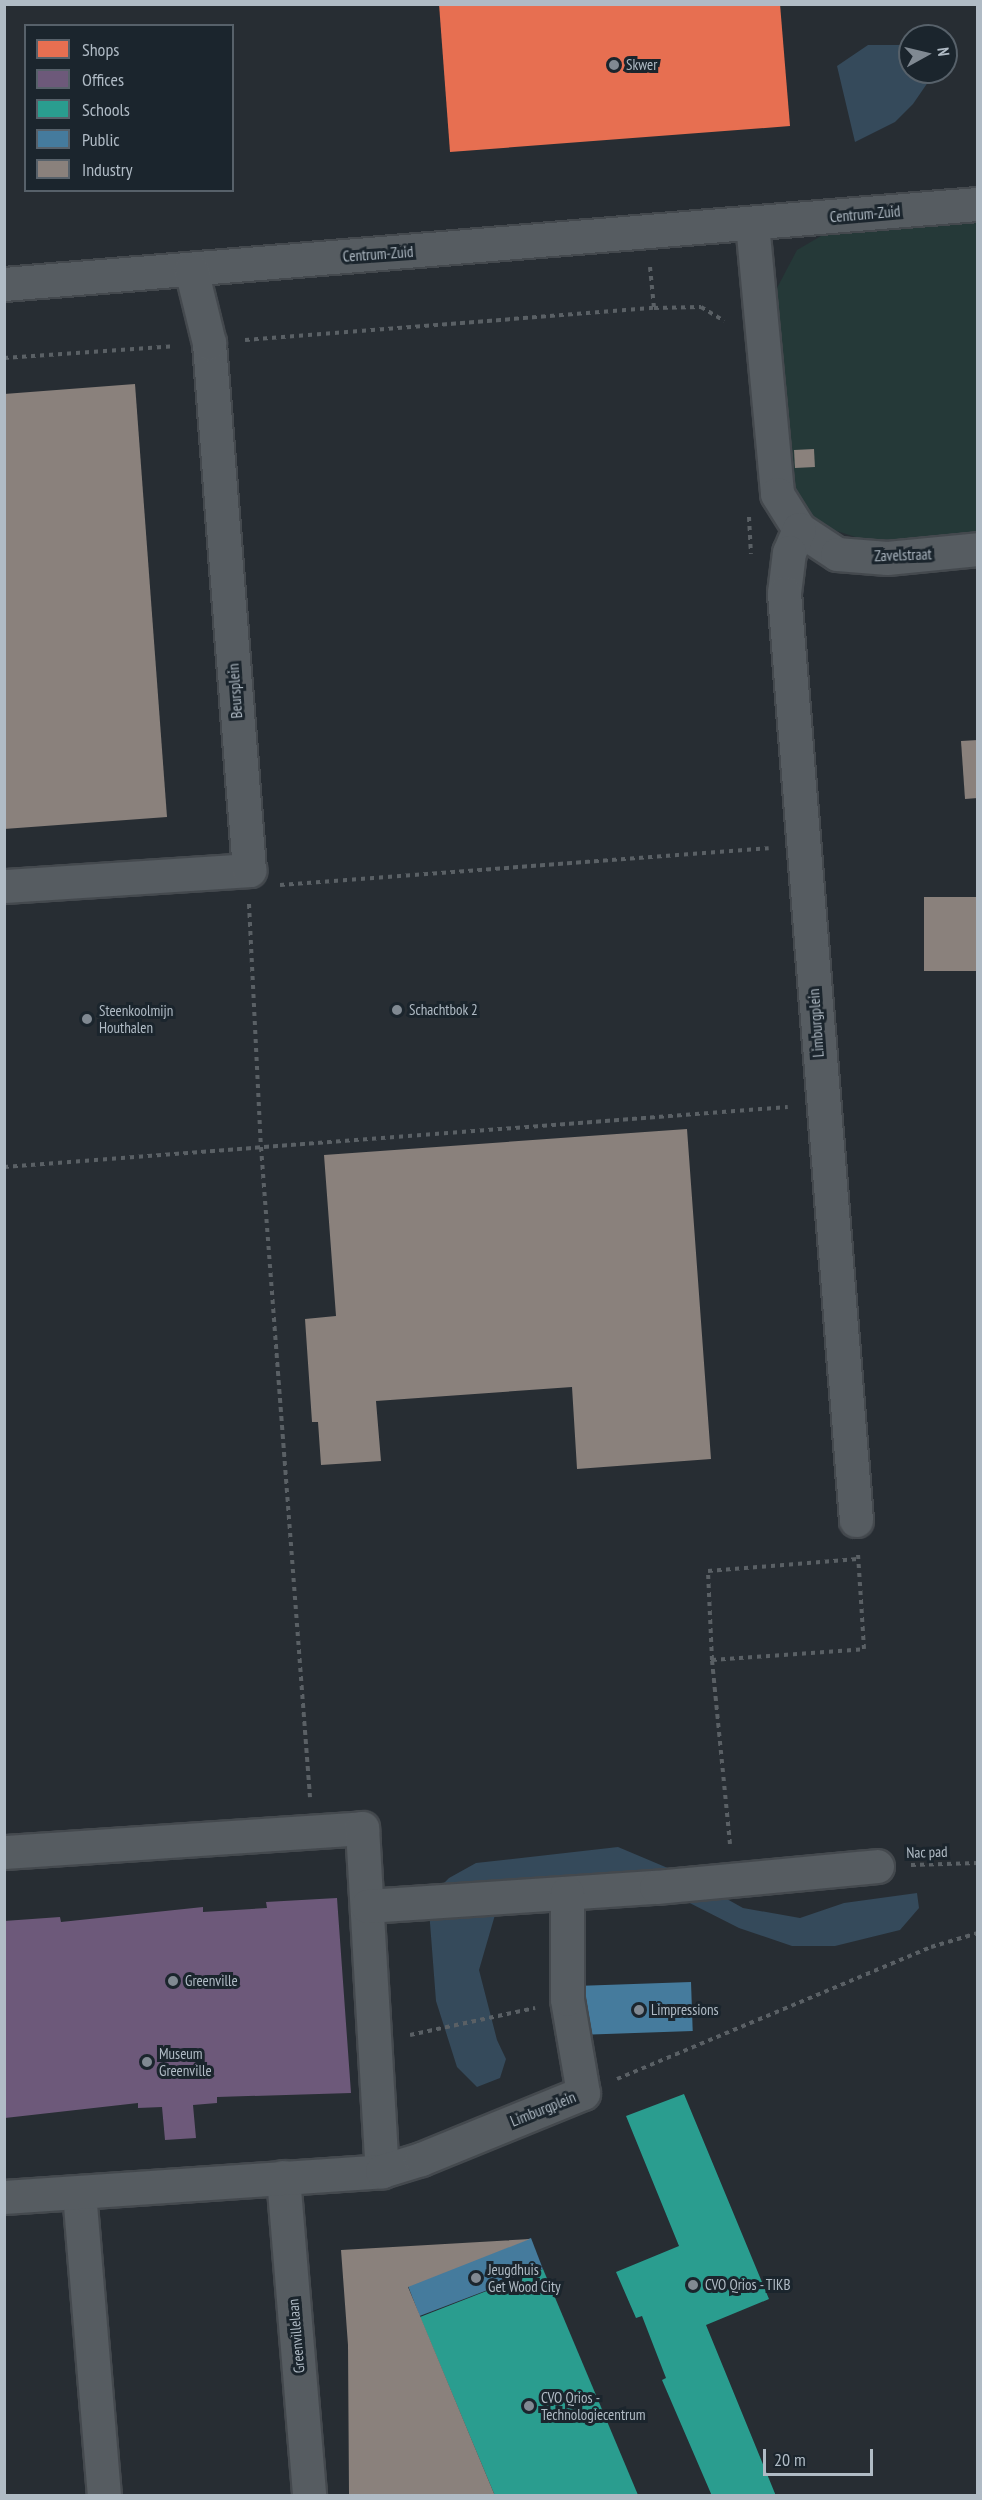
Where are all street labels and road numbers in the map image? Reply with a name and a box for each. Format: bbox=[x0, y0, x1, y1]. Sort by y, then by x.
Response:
street label: Centrum-Zuid bbox=[829, 202, 901, 226]
street label: Centrum-Zuid bbox=[342, 243, 414, 265]
street label: Zavelstraat bbox=[874, 545, 932, 565]
street label: Beursplein bbox=[224, 663, 246, 719]
street label: Limburgplein bbox=[805, 988, 827, 1058]
street label: Nac pad bbox=[906, 1842, 948, 1862]
street label: Limburgplein bbox=[508, 2088, 578, 2130]
street label: Greenvillelaan bbox=[284, 2298, 308, 2374]

